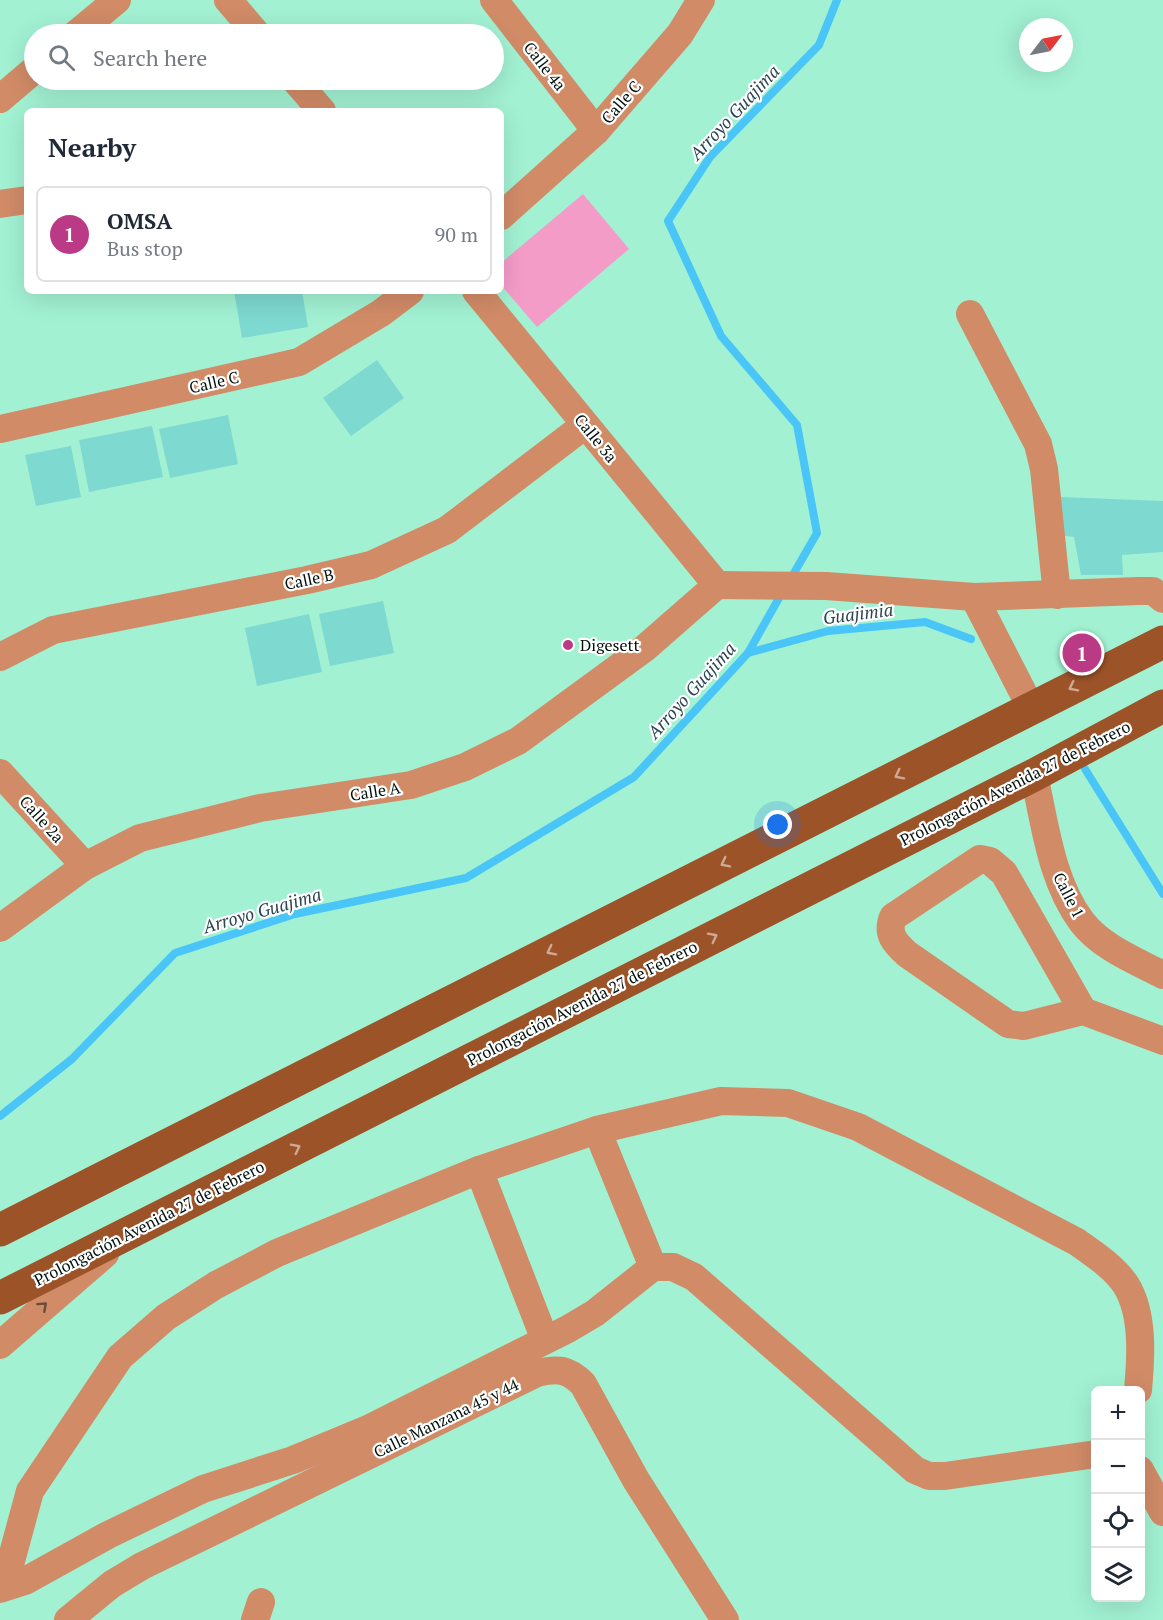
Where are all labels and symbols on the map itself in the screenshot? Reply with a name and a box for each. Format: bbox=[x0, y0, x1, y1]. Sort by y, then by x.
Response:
north arrow bbox=[1019, 18, 1073, 72]
street label: Calle 4a bbox=[519, 37, 571, 95]
water label: Arroyo Guajima bbox=[683, 59, 784, 166]
street label: Calle C bbox=[596, 76, 646, 128]
street label: Calle C bbox=[187, 366, 241, 398]
street label: Calle 3a bbox=[570, 409, 622, 467]
street label: Calle B bbox=[282, 563, 336, 595]
water label: Guajimia bbox=[822, 597, 894, 629]
pin: 1 bbox=[1062, 630, 1102, 676]
place label: Digesett bbox=[580, 634, 640, 656]
water label: Arroyo Guajima bbox=[641, 637, 741, 744]
marker: Digesett bbox=[561, 638, 575, 652]
one-way arrow bbox=[1068, 679, 1079, 691]
street label: Prolongación Avenida 27 de Febrero bbox=[896, 715, 1134, 851]
one-way arrow bbox=[894, 767, 905, 779]
street label: Calle A bbox=[348, 776, 402, 806]
street label: Calle 2a bbox=[15, 791, 69, 847]
your location bbox=[763, 810, 792, 839]
one-way arrow bbox=[720, 855, 731, 867]
street label: Calle 1 bbox=[1048, 868, 1090, 922]
water label: Arroyo Guajima bbox=[199, 882, 324, 939]
one-way arrow bbox=[707, 933, 718, 944]
street label: Prolongación Avenida 27 de Febrero bbox=[463, 935, 701, 1071]
one-way arrow bbox=[547, 944, 558, 955]
one-way arrow bbox=[289, 1144, 300, 1156]
street label: Prolongación Avenida 27 de Febrero bbox=[30, 1155, 268, 1291]
one-way arrow bbox=[37, 1302, 47, 1313]
street label: Calle Manzana 45 y 44 bbox=[370, 1373, 523, 1463]

